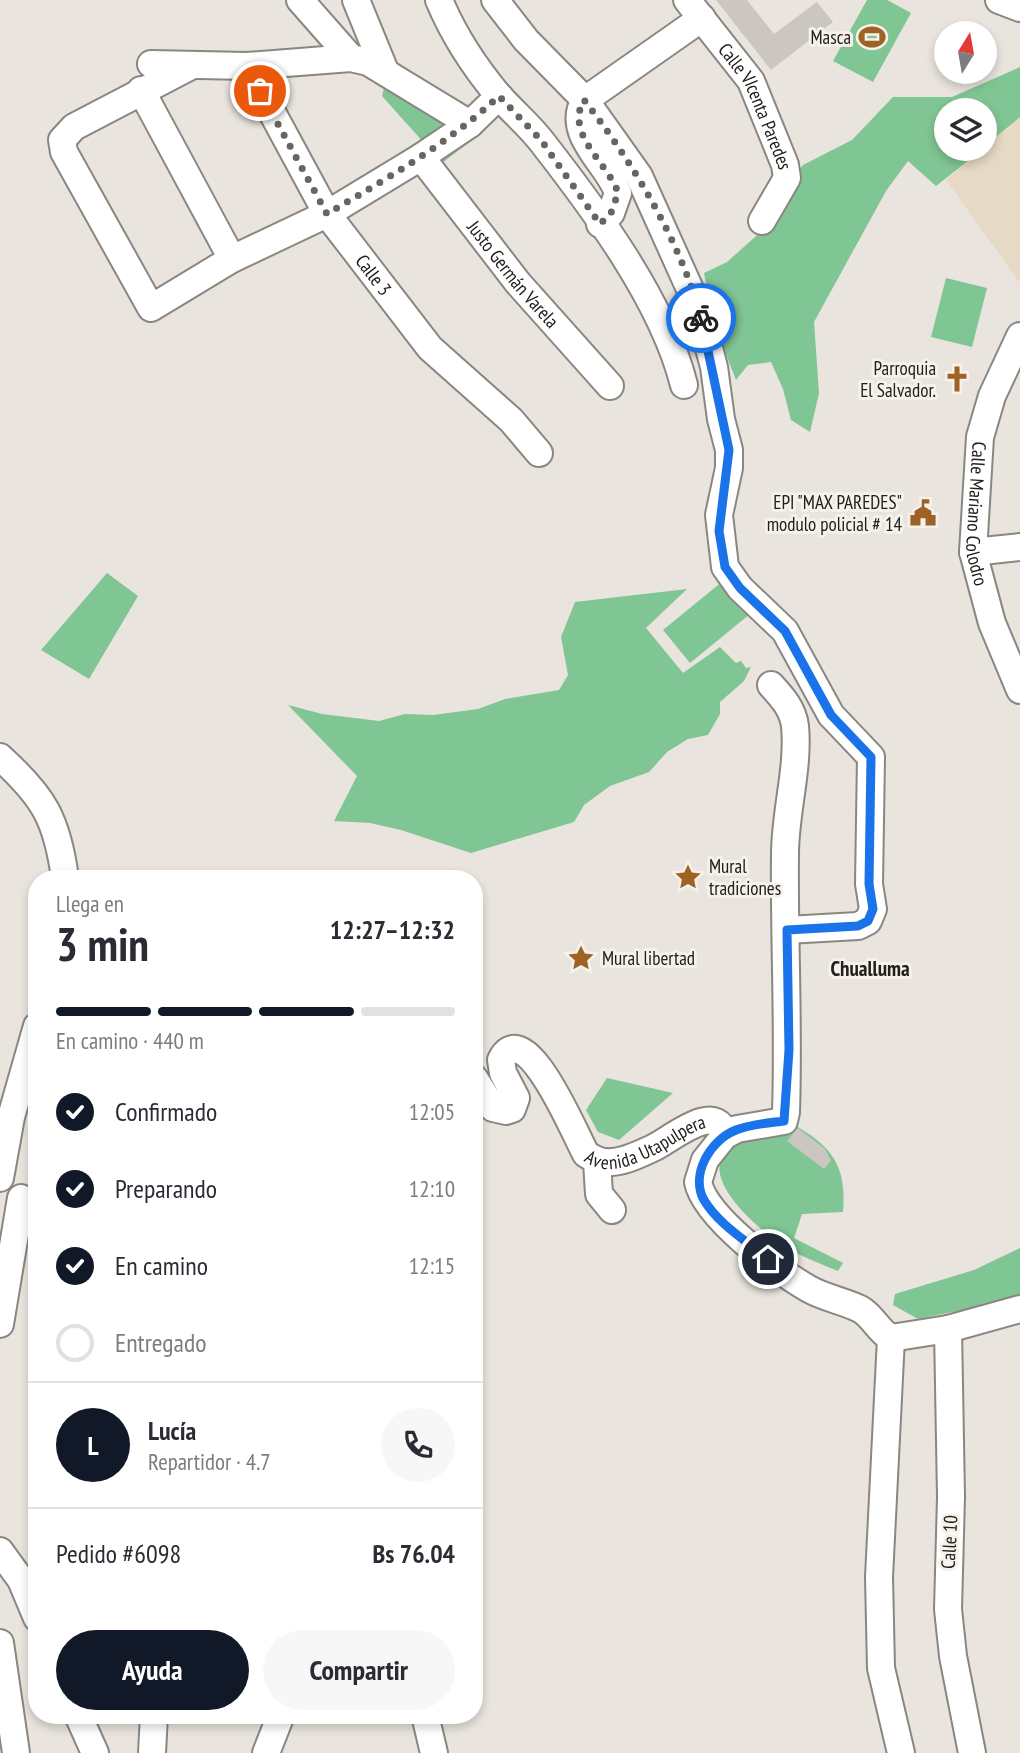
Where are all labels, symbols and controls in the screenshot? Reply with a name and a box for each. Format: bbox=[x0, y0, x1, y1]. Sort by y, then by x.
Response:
north arrow bbox=[934, 21, 998, 84]
map controls bbox=[934, 21, 997, 161]
sports icon: Masca bbox=[857, 22, 887, 52]
place label: Masca bbox=[811, 25, 851, 49]
street label: Calle VIcenta Paredes bbox=[713, 38, 798, 171]
pin bbox=[230, 61, 290, 121]
icon: bag bbox=[241, 72, 279, 110]
button: layers bbox=[934, 98, 997, 161]
street label: Justo Germán Varela bbox=[462, 215, 564, 333]
street label: Calle 3 bbox=[350, 250, 397, 300]
courier bbox=[666, 283, 736, 353]
icon: bike bbox=[682, 299, 720, 337]
place label: Parroquia El Salvador. bbox=[860, 356, 936, 402]
church icon: Parroquia El Salvador. bbox=[942, 364, 972, 394]
street label: Calle Mariano Colodro bbox=[961, 441, 993, 588]
place label: EPI "MAX PAREDES" modulo policial # 14 bbox=[767, 490, 902, 536]
public building icon: EPI "MAX PAREDES" modulo policial # 14 bbox=[908, 498, 938, 528]
place label: Mural tradiciones bbox=[709, 854, 781, 900]
place icon: Mural tradiciones bbox=[673, 862, 703, 892]
text: Llega en bbox=[56, 889, 124, 918]
text: 12:27–12:32 bbox=[330, 913, 455, 946]
text: 3 min bbox=[56, 914, 149, 974]
place icon: Mural libertad bbox=[566, 943, 596, 973]
place label: Mural libertad bbox=[602, 946, 695, 970]
district label: Chualluma bbox=[830, 955, 910, 982]
text: En camino · 440 m bbox=[56, 1026, 204, 1055]
icon: check bbox=[56, 1093, 94, 1131]
text: Confirmado bbox=[115, 1095, 217, 1128]
text: 12:05 bbox=[409, 1097, 455, 1126]
street label: Avenida Utapulpera bbox=[581, 1109, 708, 1174]
icon: check bbox=[56, 1170, 94, 1208]
text: Preparando bbox=[115, 1172, 217, 1205]
text: 12:10 bbox=[409, 1174, 455, 1203]
pin bbox=[738, 1229, 798, 1289]
icon: home bbox=[749, 1240, 787, 1278]
icon: check bbox=[56, 1247, 94, 1285]
text: En camino bbox=[115, 1249, 208, 1282]
text: 12:15 bbox=[409, 1251, 455, 1280]
text: Entregado bbox=[115, 1326, 207, 1359]
button: phone bbox=[381, 1408, 455, 1482]
text: Lucía bbox=[148, 1414, 196, 1447]
text: L bbox=[87, 1429, 99, 1462]
text: Repartidor · 4.7 bbox=[148, 1447, 271, 1476]
street label: Calle 10 bbox=[936, 1514, 962, 1570]
text: Pedido #6098 bbox=[56, 1537, 181, 1570]
text: Bs 76.04 bbox=[373, 1537, 455, 1570]
button: Ayuda bbox=[56, 1630, 249, 1710]
button: Compartir bbox=[263, 1630, 455, 1710]

